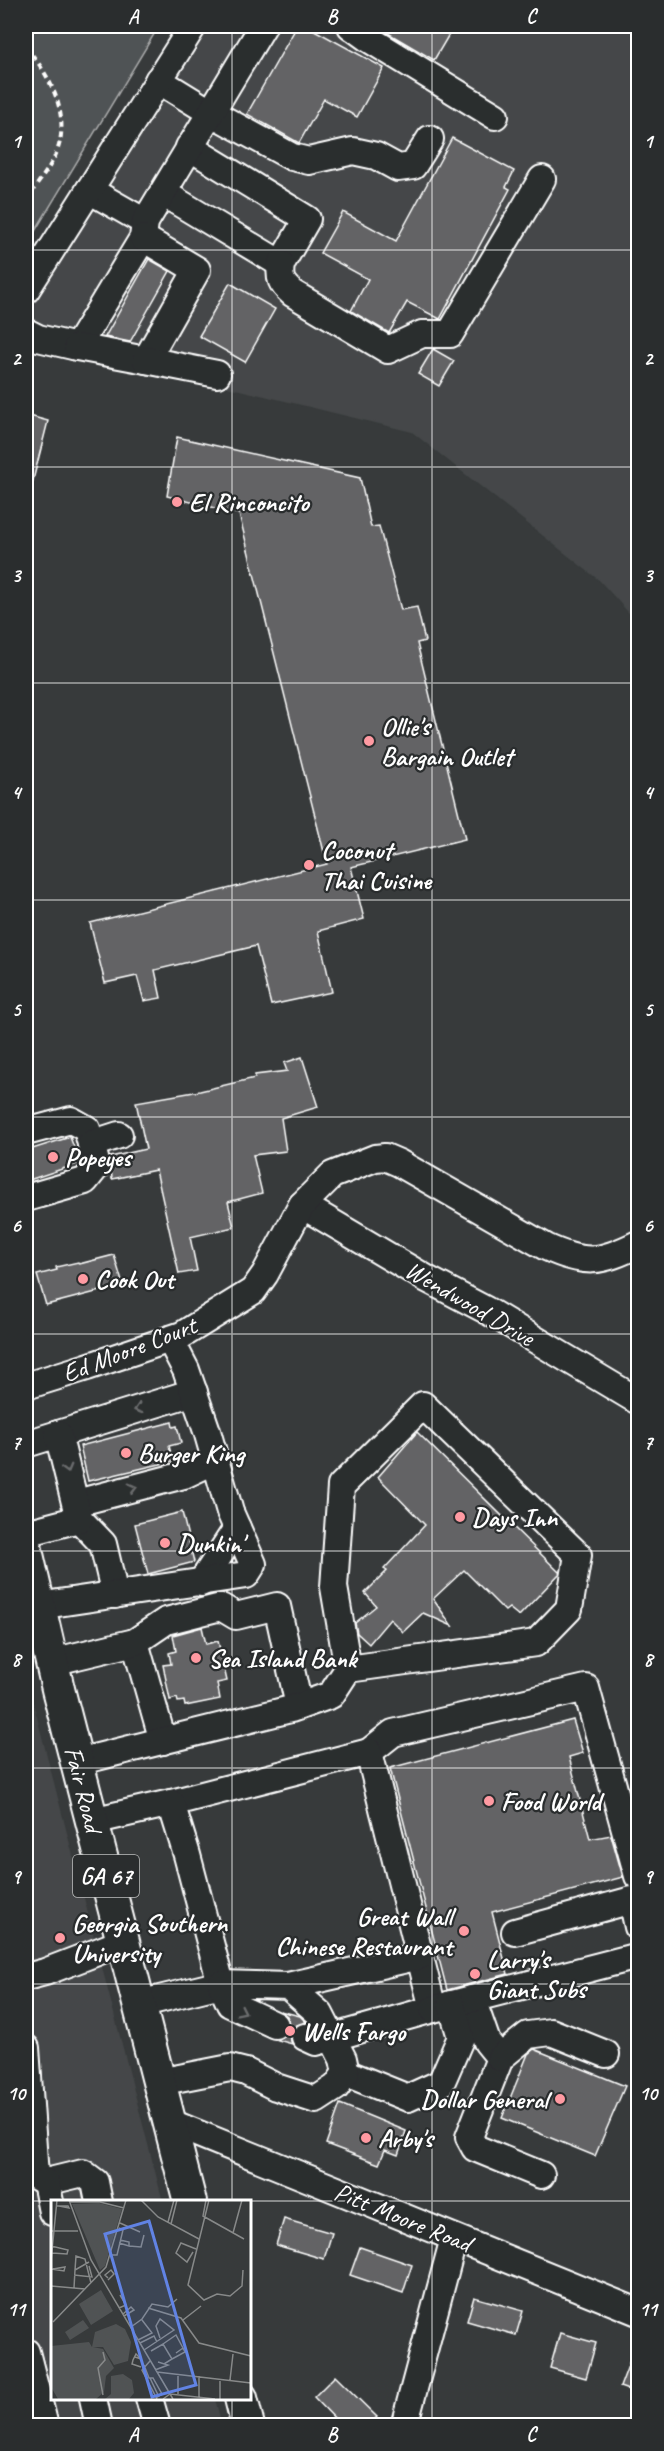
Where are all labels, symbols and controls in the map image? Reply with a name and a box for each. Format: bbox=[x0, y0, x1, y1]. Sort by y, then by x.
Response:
text: A bbox=[128, 4, 140, 29]
text: B bbox=[327, 4, 339, 29]
text: C bbox=[526, 4, 538, 29]
text: 1 bbox=[12, 129, 23, 154]
text: 1 bbox=[644, 129, 655, 154]
text: 2 bbox=[12, 346, 23, 371]
text: 2 bbox=[644, 346, 655, 371]
place label: El Rinconcito bbox=[189, 486, 310, 519]
marker: El Rinconcito bbox=[170, 495, 184, 509]
text: 3 bbox=[12, 563, 23, 588]
text: 3 bbox=[644, 563, 655, 588]
place label: Ollie's Bargain Outlet bbox=[381, 710, 517, 773]
marker: Ollie's Bargain Outlet bbox=[362, 734, 376, 748]
text: 4 bbox=[12, 780, 24, 805]
text: 4 bbox=[644, 780, 656, 805]
place label: Coconut Thai Cuisine bbox=[321, 834, 433, 897]
marker: Coconut Thai Cuisine bbox=[302, 858, 316, 872]
text: 5 bbox=[12, 997, 23, 1022]
text: 5 bbox=[644, 997, 655, 1022]
place label: Popeyes bbox=[65, 1141, 134, 1174]
marker: Popeyes bbox=[46, 1150, 60, 1164]
text: 6 bbox=[11, 1213, 22, 1238]
text: 6 bbox=[643, 1213, 654, 1238]
street label: Wendwood Drive bbox=[399, 1253, 542, 1354]
place label: Cook Out bbox=[95, 1263, 177, 1296]
marker: Cook Out bbox=[76, 1272, 90, 1286]
street label: Ed Moore Court bbox=[58, 1308, 203, 1390]
one-way arrow bbox=[133, 1402, 144, 1414]
text: 7 bbox=[12, 1430, 23, 1455]
text: 7 bbox=[644, 1430, 655, 1455]
place label: Burger King bbox=[138, 1437, 247, 1470]
marker: Burger King bbox=[119, 1446, 133, 1460]
one-way arrow bbox=[60, 1463, 73, 1473]
one-way arrow bbox=[127, 1483, 138, 1495]
place label: Days Inn bbox=[472, 1501, 558, 1534]
marker: Days Inn bbox=[453, 1510, 467, 1524]
place label: Dunkin' bbox=[177, 1527, 249, 1560]
marker: Dunkin' bbox=[158, 1536, 172, 1550]
place label: Sea Island Bank bbox=[208, 1642, 359, 1675]
text: 8 bbox=[12, 1647, 24, 1672]
text: 8 bbox=[644, 1647, 656, 1672]
marker: Sea Island Bank bbox=[189, 1651, 203, 1665]
street label: Fair Road bbox=[56, 1743, 111, 1839]
place label: Food World bbox=[501, 1785, 605, 1818]
marker: Food World bbox=[482, 1794, 496, 1808]
road number: GA 67 bbox=[73, 1855, 139, 1897]
text: 9 bbox=[12, 1864, 23, 1889]
text: 9 bbox=[644, 1864, 655, 1889]
place label: Great Wall Chinese Restaurant bbox=[275, 1900, 457, 1963]
place label: Georgia Southern University bbox=[72, 1907, 228, 1970]
marker: Great Wall Chinese Restaurant bbox=[457, 1924, 471, 1938]
marker: Georgia Southern University bbox=[53, 1931, 67, 1945]
place label: Larry's Giant Subs bbox=[487, 1943, 589, 2006]
marker: Larry's Giant Subs bbox=[468, 1967, 482, 1981]
one-way arrow bbox=[236, 2003, 247, 2015]
place label: Wells Fargo bbox=[302, 2015, 407, 2048]
marker: Wells Fargo bbox=[283, 2024, 297, 2038]
text: 10 bbox=[7, 2081, 27, 2106]
text: 10 bbox=[639, 2081, 659, 2106]
place label: Dollar General bbox=[421, 2083, 553, 2116]
marker: Dollar General bbox=[553, 2092, 567, 2106]
place label: Arby's bbox=[378, 2122, 436, 2155]
marker: Arby's bbox=[359, 2131, 373, 2145]
street label: Pitt Moore Road bbox=[330, 2175, 480, 2261]
inset map bbox=[51, 2200, 250, 2400]
text: 11 bbox=[7, 2297, 27, 2322]
text: 11 bbox=[639, 2297, 659, 2322]
text: A bbox=[128, 2422, 140, 2447]
text: B bbox=[327, 2422, 339, 2447]
text: C bbox=[526, 2422, 538, 2447]

